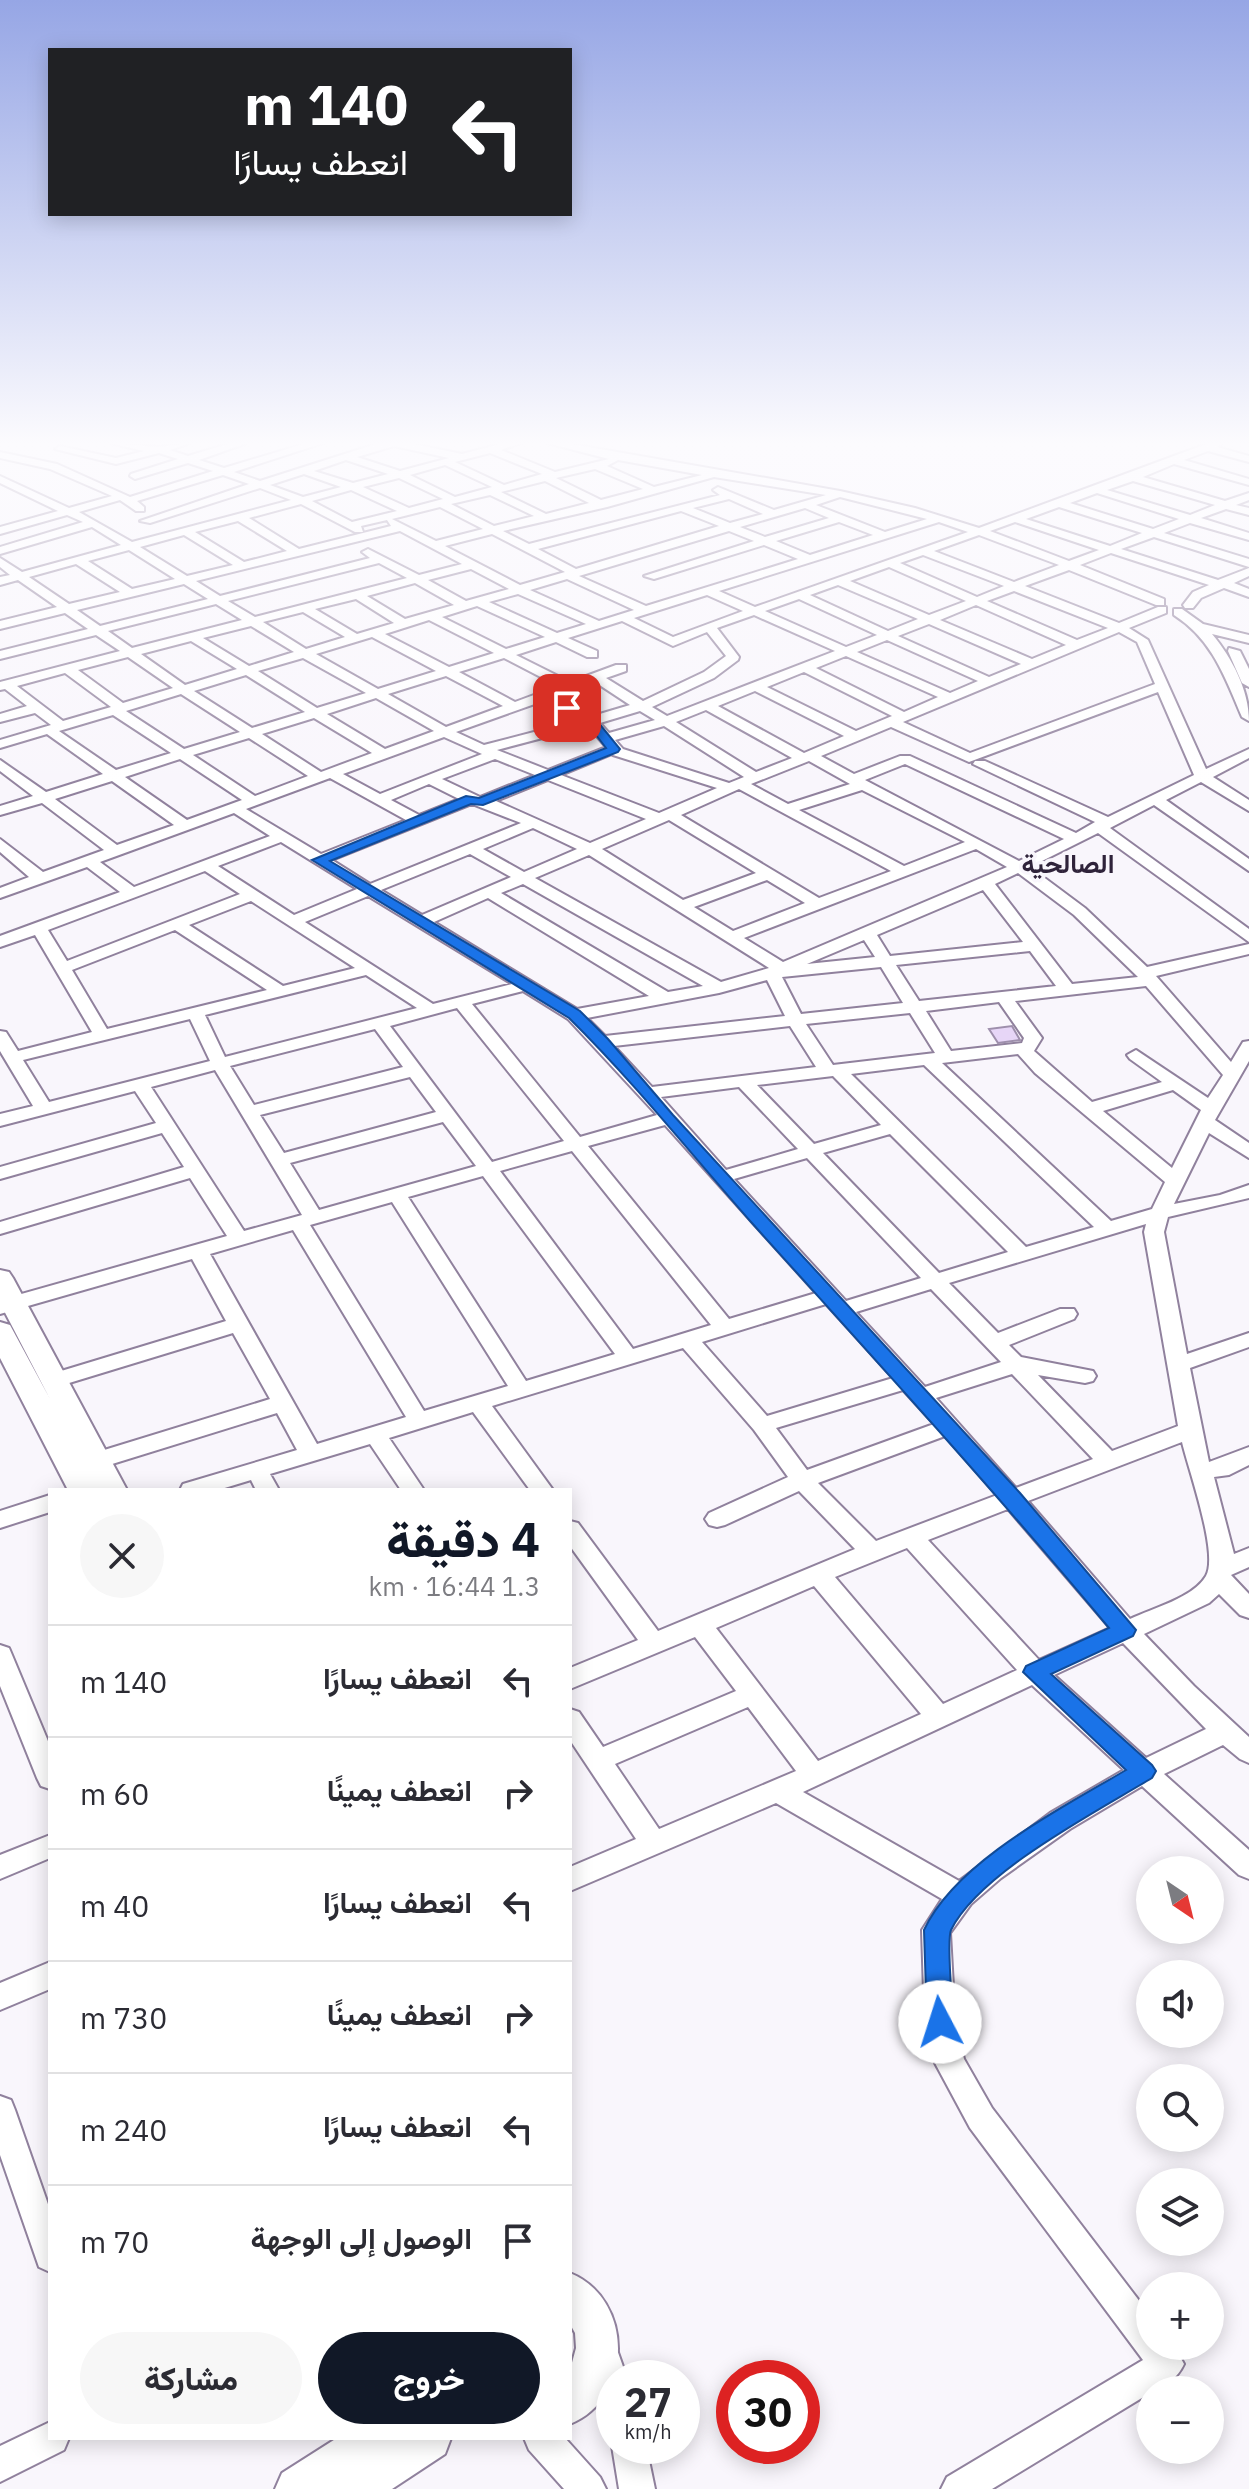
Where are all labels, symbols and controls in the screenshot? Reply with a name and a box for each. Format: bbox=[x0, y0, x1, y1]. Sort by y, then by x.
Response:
text: 140 m bbox=[244, 68, 408, 140]
icon: left bbox=[436, 80, 540, 184]
text: انعطف يسارًا bbox=[233, 138, 408, 185]
pin bbox=[533, 674, 601, 742]
icon: arrive bbox=[545, 686, 589, 730]
district label: الصالحية bbox=[1022, 846, 1114, 880]
text: 4 دقيقة bbox=[386, 1508, 540, 1570]
button: close bbox=[80, 1514, 164, 1598]
text: 1.3 km · 16:44 bbox=[368, 1569, 540, 1603]
text: انعطف يسارًا bbox=[323, 1658, 472, 1697]
icon: left bbox=[496, 1659, 540, 1703]
text: 140 m bbox=[80, 1662, 167, 1701]
text: انعطف يمينًا bbox=[327, 1770, 472, 1809]
icon: right bbox=[496, 1771, 540, 1815]
text: 60 m bbox=[80, 1774, 149, 1813]
north arrow bbox=[1136, 1856, 1224, 1944]
map controls bbox=[1136, 1856, 1224, 2464]
text: انعطف يسارًا bbox=[323, 1882, 472, 1921]
icon: left bbox=[496, 1883, 540, 1927]
text: 40 m bbox=[80, 1886, 149, 1925]
button: sound bbox=[1136, 1960, 1224, 2048]
position arrow bbox=[898, 1980, 982, 2064]
text: انعطف يمينًا bbox=[327, 1994, 472, 2033]
icon: right bbox=[496, 1995, 540, 2039]
text: 730 m bbox=[80, 1998, 167, 2037]
button: search bbox=[1136, 2064, 1224, 2152]
text: انعطف يسارًا bbox=[323, 2106, 472, 2145]
icon: left bbox=[496, 2107, 540, 2151]
text: 240 m bbox=[80, 2110, 167, 2149]
button: layers bbox=[1136, 2168, 1224, 2256]
text: الوصول إلى الوجهة bbox=[250, 2218, 472, 2257]
icon: arrive bbox=[496, 2219, 540, 2263]
text: 70 m bbox=[80, 2222, 149, 2261]
button: + bbox=[1136, 2272, 1224, 2360]
button: مشاركة bbox=[80, 2332, 302, 2424]
button: خروج bbox=[318, 2332, 540, 2424]
speed limit sign: 30 bbox=[716, 2360, 820, 2464]
text: 27 bbox=[624, 2376, 672, 2428]
button: − bbox=[1136, 2376, 1224, 2464]
text: km/h bbox=[624, 2418, 672, 2445]

